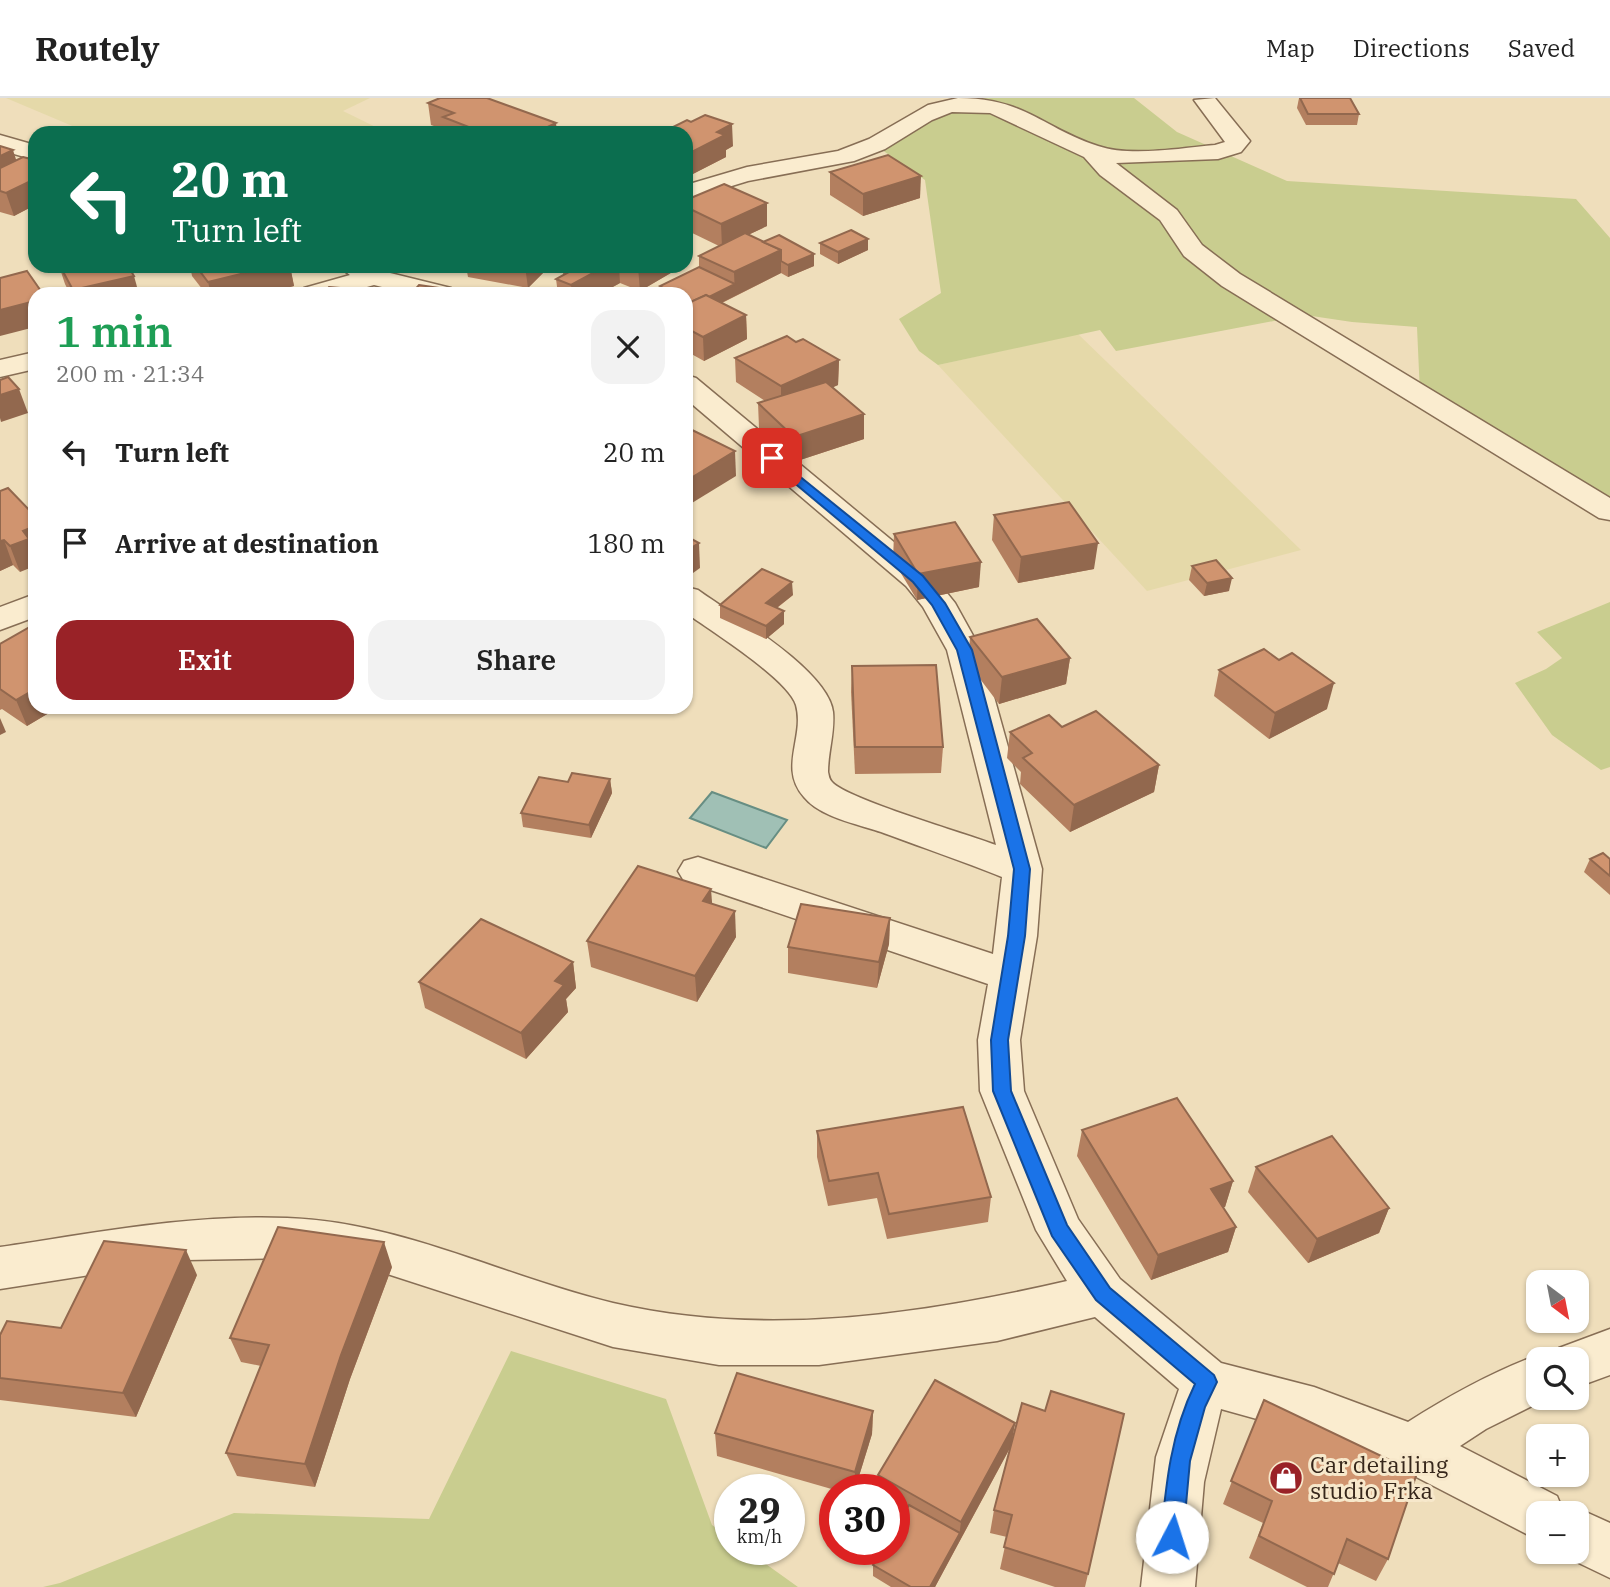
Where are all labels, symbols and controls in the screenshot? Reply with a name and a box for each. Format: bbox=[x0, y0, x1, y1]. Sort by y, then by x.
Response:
text: Routely bbox=[35, 27, 160, 70]
text: Map bbox=[1266, 32, 1315, 64]
text: Directions bbox=[1353, 32, 1470, 64]
text: Saved bbox=[1508, 32, 1575, 64]
text: 20 m bbox=[171, 147, 289, 210]
icon: left bbox=[56, 154, 147, 245]
text: Turn left bbox=[171, 209, 302, 251]
text: 1 min bbox=[56, 304, 173, 359]
button: close bbox=[591, 310, 665, 384]
text: 200 m · 21:34 bbox=[56, 358, 205, 388]
pin bbox=[742, 428, 802, 488]
icon: left bbox=[56, 433, 94, 471]
text: Turn left bbox=[115, 435, 229, 469]
text: 20 m bbox=[603, 435, 665, 469]
icon: arrive bbox=[753, 439, 791, 477]
icon: arrive bbox=[56, 524, 94, 562]
text: Arrive at destination bbox=[115, 526, 379, 560]
text: 180 m bbox=[587, 526, 665, 560]
button: Exit bbox=[56, 620, 354, 700]
button: Share bbox=[368, 620, 665, 700]
north arrow bbox=[1526, 1270, 1589, 1334]
map controls bbox=[1526, 1270, 1589, 1564]
button: search bbox=[1526, 1347, 1589, 1410]
button: + bbox=[1526, 1424, 1589, 1487]
place label: Car detailing studio Frka bbox=[1310, 1449, 1449, 1505]
shop icon: Car detailing studio Frka bbox=[1267, 1459, 1305, 1497]
speed limit sign: 30 bbox=[819, 1474, 910, 1565]
text: 29 bbox=[738, 1487, 781, 1533]
position arrow bbox=[1135, 1500, 1209, 1574]
button: − bbox=[1526, 1501, 1589, 1564]
text: km/h bbox=[737, 1525, 782, 1548]

